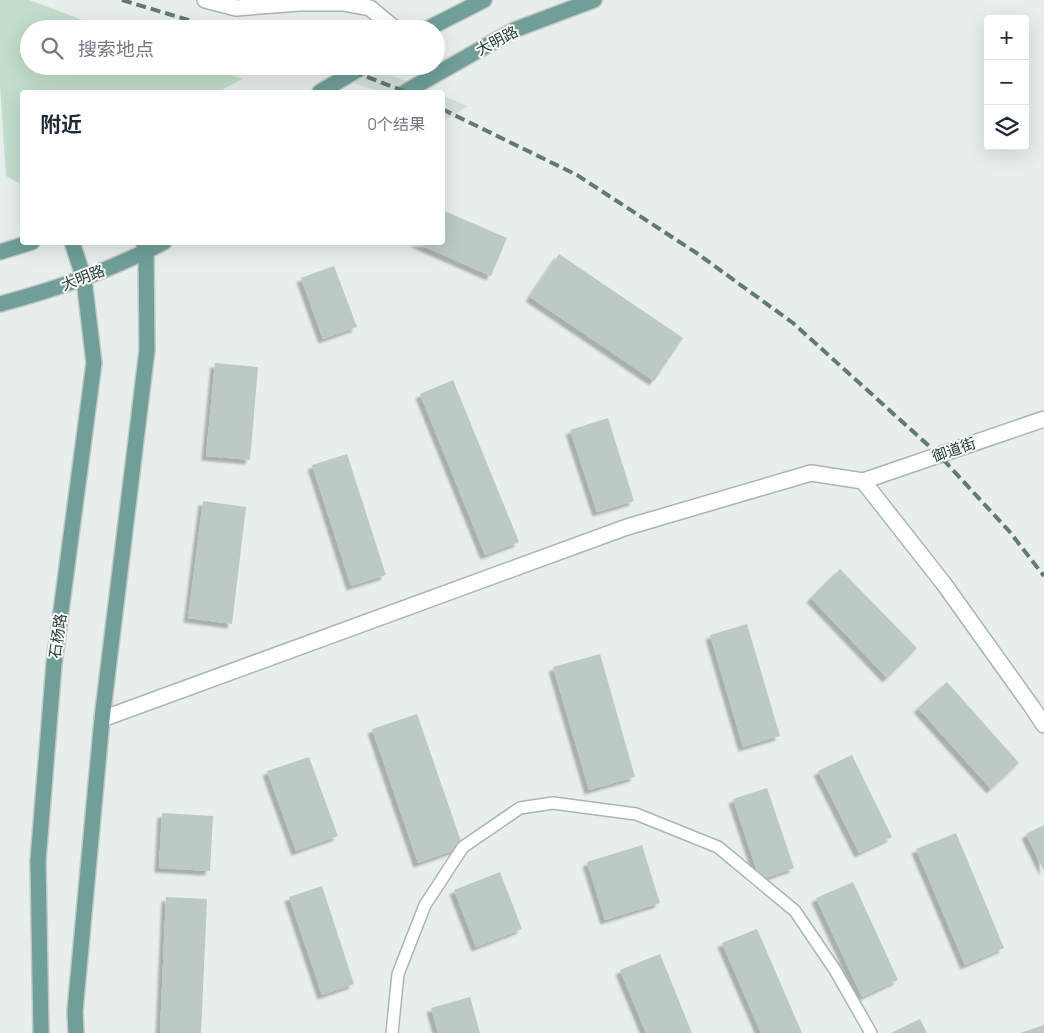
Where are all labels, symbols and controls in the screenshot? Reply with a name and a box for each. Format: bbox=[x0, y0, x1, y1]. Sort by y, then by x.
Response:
map controls bbox=[984, 15, 1029, 150]
button: + bbox=[984, 15, 1029, 60]
search box bbox=[20, 20, 445, 75]
street label: 大明路 bbox=[472, 21, 522, 60]
icon: search bbox=[38, 34, 66, 62]
text: 搜索地点 bbox=[78, 36, 154, 62]
button: − bbox=[984, 60, 1029, 105]
button: layers bbox=[984, 105, 1029, 150]
text: 附近 bbox=[40, 110, 82, 138]
text: 0个结果 bbox=[367, 113, 425, 135]
street label: 大明路 bbox=[58, 260, 108, 295]
street label: 御道街 bbox=[929, 432, 979, 467]
street label: 石杨路 bbox=[44, 612, 71, 660]

